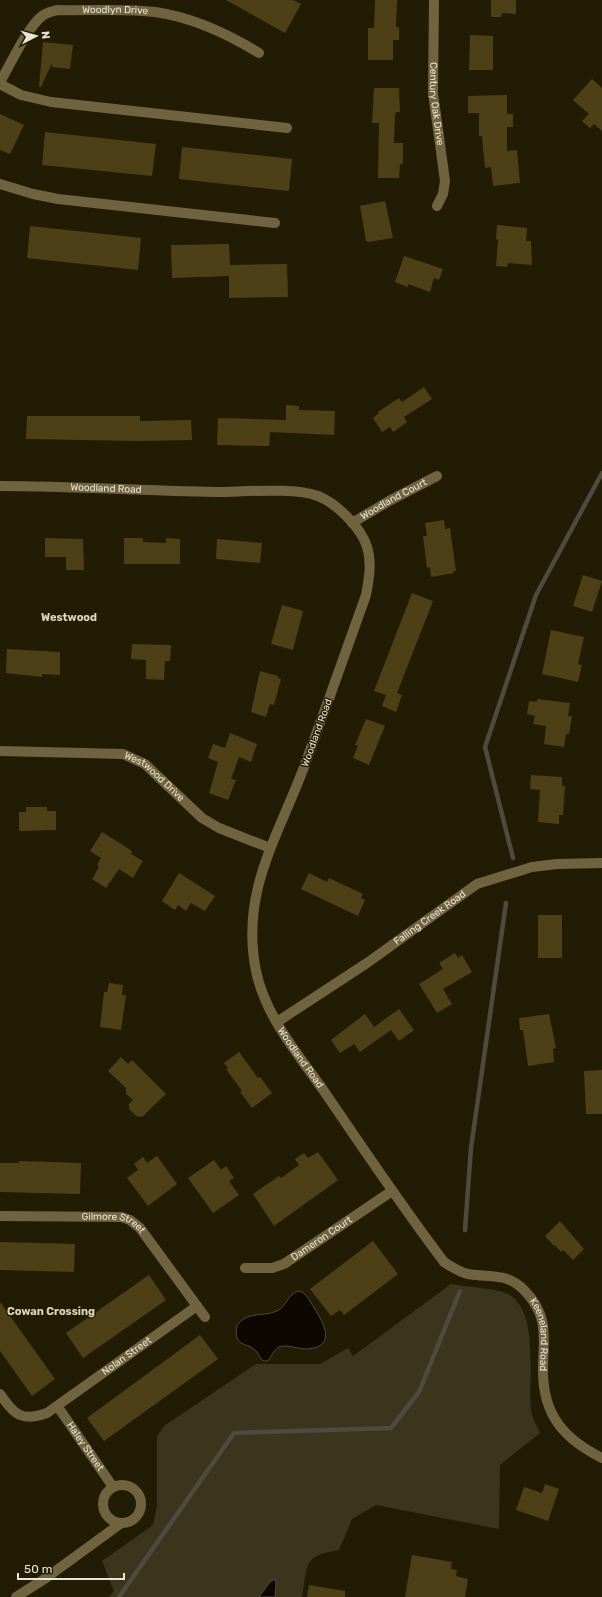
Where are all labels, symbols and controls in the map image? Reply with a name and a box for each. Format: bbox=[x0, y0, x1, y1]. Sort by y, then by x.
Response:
street label: Woodlyn Drive bbox=[82, 4, 149, 17]
north arrow bbox=[16, 16, 56, 56]
text: N bbox=[39, 30, 52, 40]
street label: Century Oak Drive bbox=[427, 62, 446, 147]
street label: Woodland Court bbox=[358, 476, 429, 523]
street label: Woodland Road bbox=[70, 481, 142, 496]
district label: Westwood bbox=[41, 611, 97, 624]
street label: Woodland Road bbox=[299, 697, 335, 769]
street label: Westwood Drive bbox=[122, 749, 187, 804]
street label: Falling Creek Road bbox=[392, 888, 468, 948]
street label: Woodland Road bbox=[275, 1025, 326, 1091]
street label: Gilmore Street bbox=[81, 1211, 148, 1236]
street label: Dameron Court bbox=[289, 1214, 354, 1263]
street label: Keeneland Road bbox=[527, 1296, 550, 1371]
district label: Cowan Crossing bbox=[7, 1305, 95, 1318]
street label: Nolan Street bbox=[100, 1334, 154, 1378]
street label: Haley Street bbox=[64, 1420, 106, 1474]
scale bar bbox=[18, 1555, 124, 1581]
text: 50 m bbox=[24, 1562, 52, 1576]

